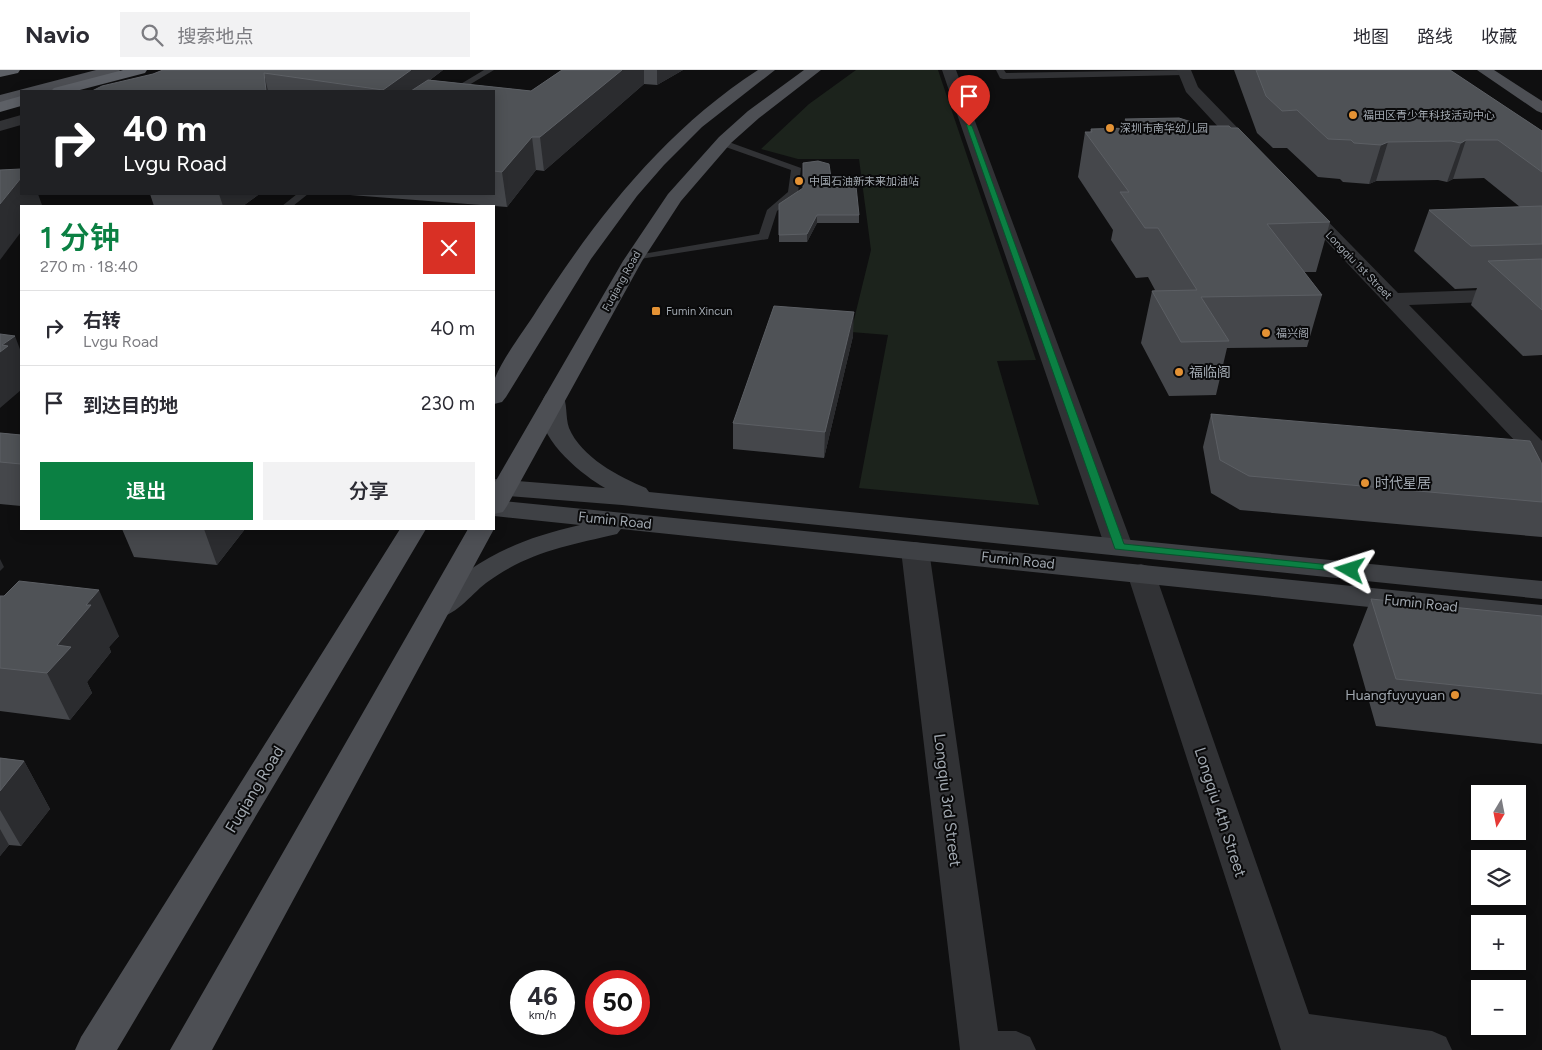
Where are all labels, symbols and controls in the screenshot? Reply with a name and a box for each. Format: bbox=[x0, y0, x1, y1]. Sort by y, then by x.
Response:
search box bbox=[120, 12, 470, 57]
text: Navio bbox=[25, 20, 90, 49]
icon: search bbox=[138, 21, 166, 49]
text: 搜索地点 bbox=[178, 25, 254, 48]
text: 地图 bbox=[1353, 26, 1389, 48]
text: 路线 bbox=[1417, 26, 1453, 48]
text: 收藏 bbox=[1481, 26, 1517, 48]
pin bbox=[948, 75, 990, 126]
icon: arrive bbox=[955, 82, 983, 110]
text: 40 m bbox=[123, 108, 207, 150]
marker: 福田区青少年科技活动中心 bbox=[1347, 109, 1359, 121]
place label: 福田区青少年科技活动中心 bbox=[1363, 109, 1495, 122]
icon: right bbox=[40, 110, 105, 175]
marker: 深圳市南华幼儿园 bbox=[1104, 122, 1116, 134]
place label: 深圳市南华幼儿园 bbox=[1120, 122, 1208, 135]
text: Lvgu Road bbox=[123, 150, 227, 177]
marker: 中国石油新未来加油站 bbox=[793, 175, 805, 187]
place label: 中国石油新未来加油站 bbox=[809, 175, 919, 188]
text: 1 分钟 bbox=[40, 219, 120, 256]
button: close bbox=[423, 222, 475, 274]
street label: Longqiu 1st Street bbox=[1323, 229, 1395, 302]
street label: Fuqiang Road bbox=[599, 249, 643, 314]
text: 270 m · 18:40 bbox=[40, 257, 138, 276]
marker: Fumin Xincun bbox=[650, 305, 662, 317]
place label: Fumin Xincun bbox=[666, 305, 732, 318]
text: 右转 bbox=[83, 309, 121, 332]
icon: right bbox=[40, 314, 68, 342]
text: 40 m bbox=[430, 317, 475, 340]
marker: 福兴阁 bbox=[1260, 327, 1272, 339]
place label: 福兴阁 bbox=[1276, 327, 1309, 340]
text: Lvgu Road bbox=[83, 332, 158, 351]
place label: 福临阁 bbox=[1189, 364, 1231, 381]
marker: 福临阁 bbox=[1173, 366, 1185, 378]
icon: arrive bbox=[40, 389, 68, 417]
text: 230 m bbox=[421, 392, 475, 415]
text: 到达目的地 bbox=[83, 394, 178, 417]
button: 退出 bbox=[40, 462, 253, 520]
button: 分享 bbox=[263, 462, 475, 520]
place label: 时代星居 bbox=[1375, 475, 1431, 492]
marker: 时代星居 bbox=[1359, 477, 1371, 489]
street label: Fumin Road bbox=[577, 508, 653, 533]
position arrow bbox=[1323, 543, 1375, 595]
street label: Fumin Road bbox=[980, 548, 1056, 573]
street label: Fumin Road bbox=[1383, 591, 1459, 616]
place label: Huangfuyuyuan bbox=[1345, 687, 1445, 704]
marker: Huangfuyuyuan bbox=[1449, 689, 1461, 701]
street label: Longqiu 3rd Street bbox=[930, 732, 965, 868]
street label: Fuqiang Road bbox=[221, 742, 288, 836]
street label: Longqiu 4th Street bbox=[1191, 745, 1250, 879]
north arrow bbox=[1471, 785, 1526, 840]
map controls bbox=[1471, 785, 1526, 1035]
button: layers bbox=[1471, 850, 1526, 905]
button: + bbox=[1471, 915, 1526, 970]
speed limit sign: 50 bbox=[585, 970, 650, 1035]
button: − bbox=[1471, 980, 1526, 1035]
text: 46 bbox=[527, 981, 558, 1011]
text: km/h bbox=[529, 1008, 556, 1022]

